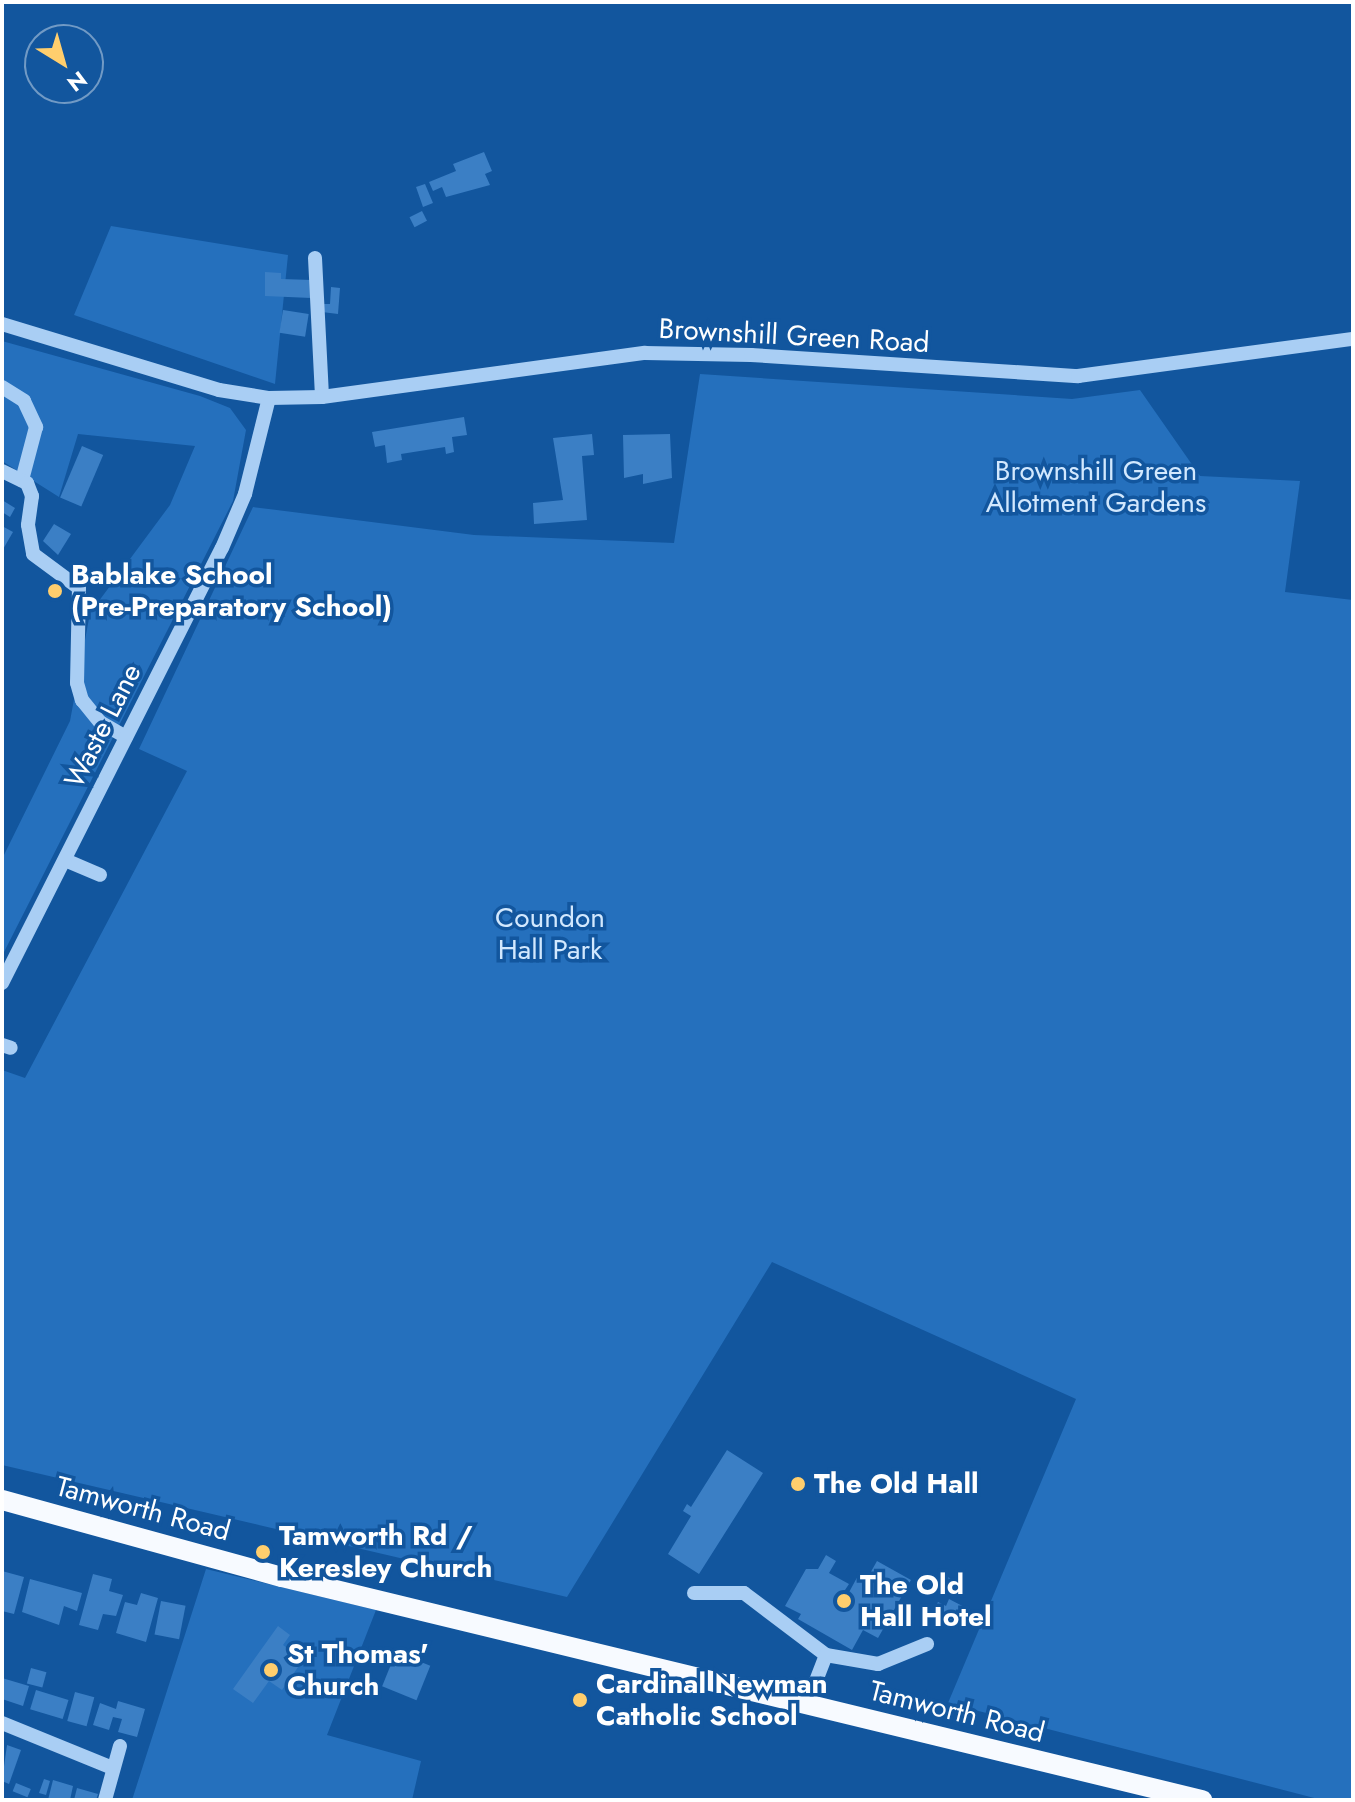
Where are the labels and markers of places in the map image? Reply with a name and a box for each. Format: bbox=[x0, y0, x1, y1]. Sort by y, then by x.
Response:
place label: Bablake School (Pre-Preparatory School) bbox=[71, 558, 392, 624]
marker: Bablake School (Pre-Preparatory School) bbox=[46, 582, 64, 600]
place label: The Old Hall bbox=[814, 1467, 979, 1501]
marker: The Old Hall bbox=[789, 1475, 807, 1493]
place label: Tamworth Rd / Keresley Church bbox=[279, 1519, 492, 1585]
marker: Tamworth Rd / Keresley Church bbox=[254, 1543, 272, 1561]
place label: The Old Hall Hotel bbox=[860, 1568, 992, 1634]
marker: The Old Hall Hotel bbox=[835, 1592, 853, 1610]
place label: St Thomas' Church bbox=[287, 1637, 429, 1703]
marker: St Thomas' Church bbox=[262, 1661, 280, 1679]
place label: Cardinal Newman Catholic School bbox=[596, 1667, 828, 1733]
marker: Cardinal Newman Catholic School bbox=[571, 1691, 589, 1709]

